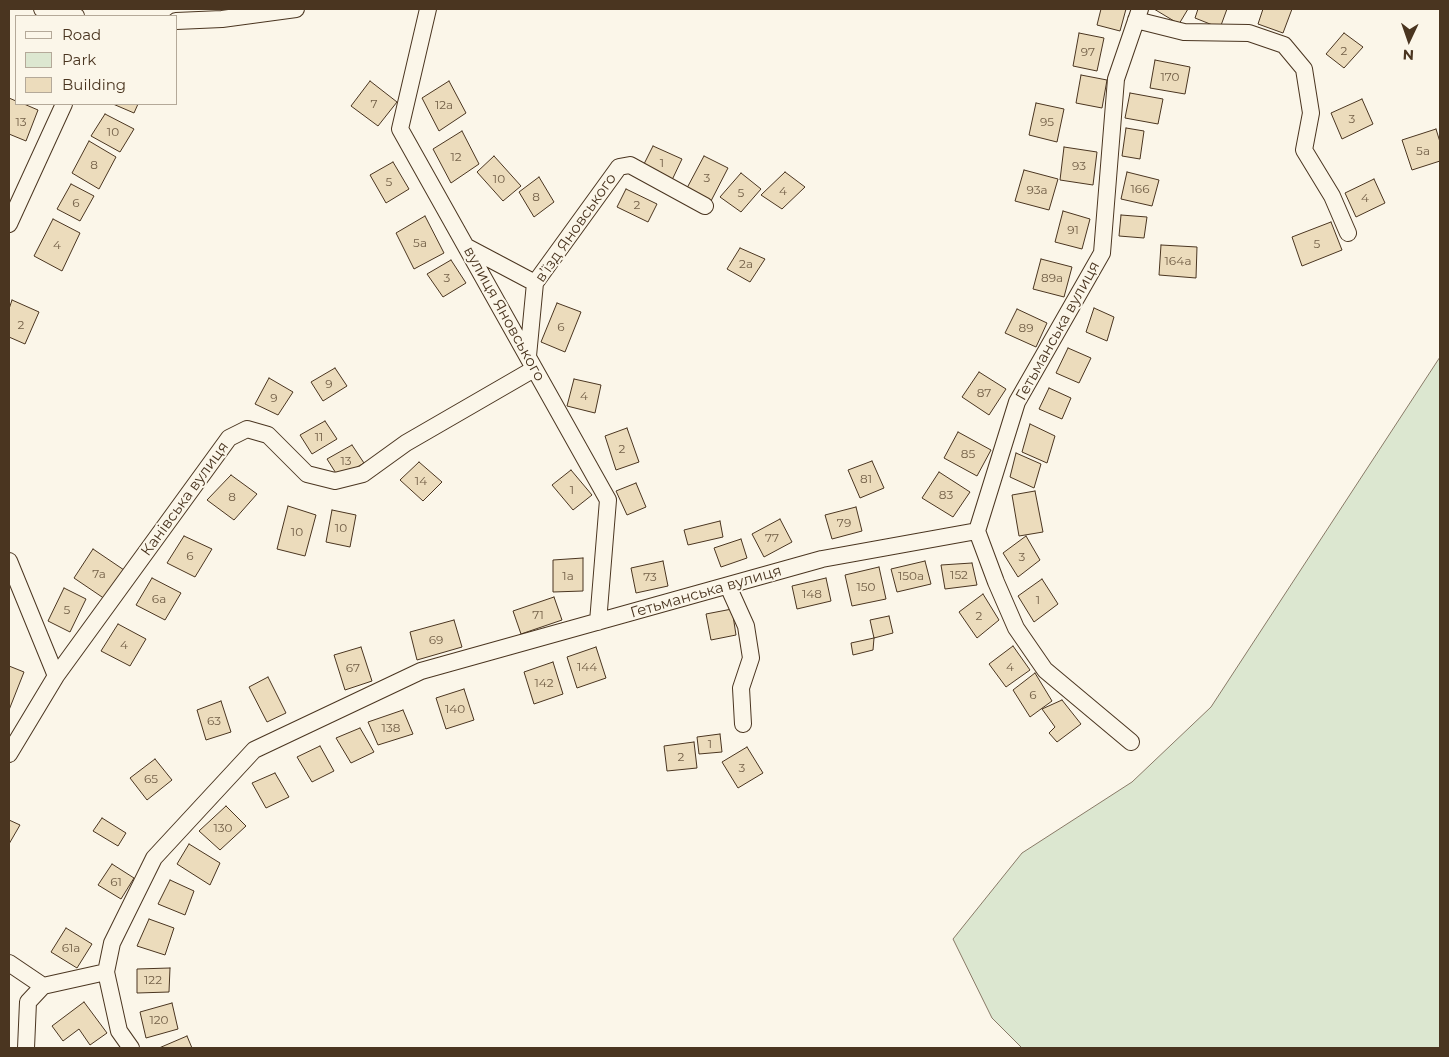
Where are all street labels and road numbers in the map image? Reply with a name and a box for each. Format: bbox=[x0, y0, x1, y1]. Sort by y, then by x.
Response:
street label: в’їзд Яновського bbox=[532, 170, 620, 286]
street label: вулиця Яновського bbox=[459, 244, 549, 384]
street label: Гетьманська вулиця bbox=[1012, 258, 1104, 404]
street label: Канівська вулиця bbox=[138, 438, 232, 560]
street label: Гетьманська вулиця bbox=[628, 562, 784, 622]

